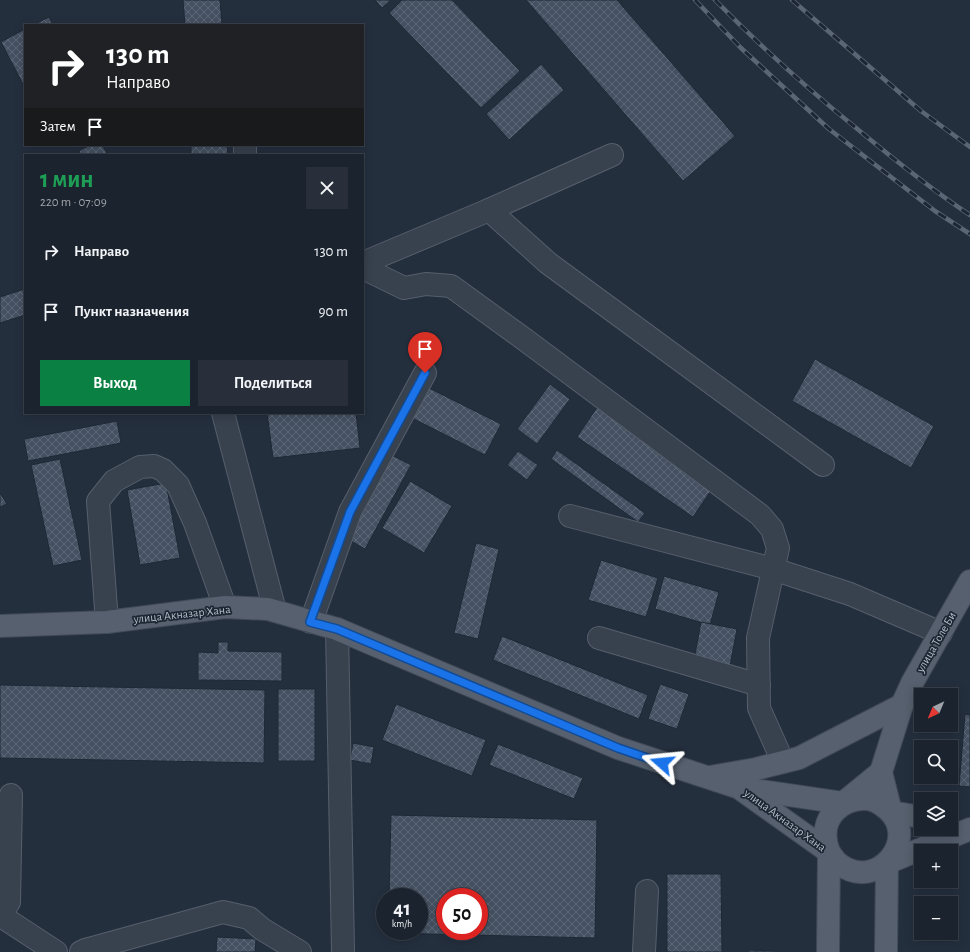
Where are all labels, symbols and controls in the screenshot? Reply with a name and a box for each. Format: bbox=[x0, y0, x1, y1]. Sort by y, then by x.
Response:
icon: right bbox=[40, 40, 92, 92]
text: 130 m bbox=[106, 41, 170, 69]
text: Направо bbox=[106, 74, 170, 92]
icon: arrive bbox=[84, 116, 106, 138]
text: Затем bbox=[40, 119, 76, 134]
button: close bbox=[306, 167, 348, 209]
text: 1 мин bbox=[40, 168, 94, 192]
text: 220 m · 07:09 bbox=[40, 196, 107, 209]
icon: right bbox=[40, 241, 62, 263]
text: Направо bbox=[74, 244, 129, 259]
text: 130 m bbox=[314, 244, 348, 259]
icon: arrive bbox=[40, 301, 62, 323]
text: Пункт назначения bbox=[74, 304, 189, 319]
text: 90 m bbox=[319, 304, 348, 319]
pin bbox=[408, 332, 442, 373]
icon: arrive bbox=[414, 338, 436, 360]
button: Выход bbox=[40, 360, 190, 406]
button: Поделиться bbox=[198, 360, 348, 406]
street label: улица Акназар Хана bbox=[132, 603, 232, 626]
street label: улица Толе Би bbox=[913, 610, 959, 676]
north arrow bbox=[914, 688, 958, 732]
map controls bbox=[914, 688, 958, 940]
button: search bbox=[914, 740, 958, 784]
position arrow bbox=[641, 742, 683, 784]
street label: улица Акназар Хана bbox=[741, 786, 828, 855]
button: layers bbox=[914, 792, 958, 836]
button: + bbox=[914, 844, 958, 888]
speed limit sign: 50 bbox=[436, 888, 488, 940]
button: − bbox=[914, 896, 958, 940]
text: 41 bbox=[393, 899, 411, 919]
text: km/h bbox=[392, 919, 412, 929]

